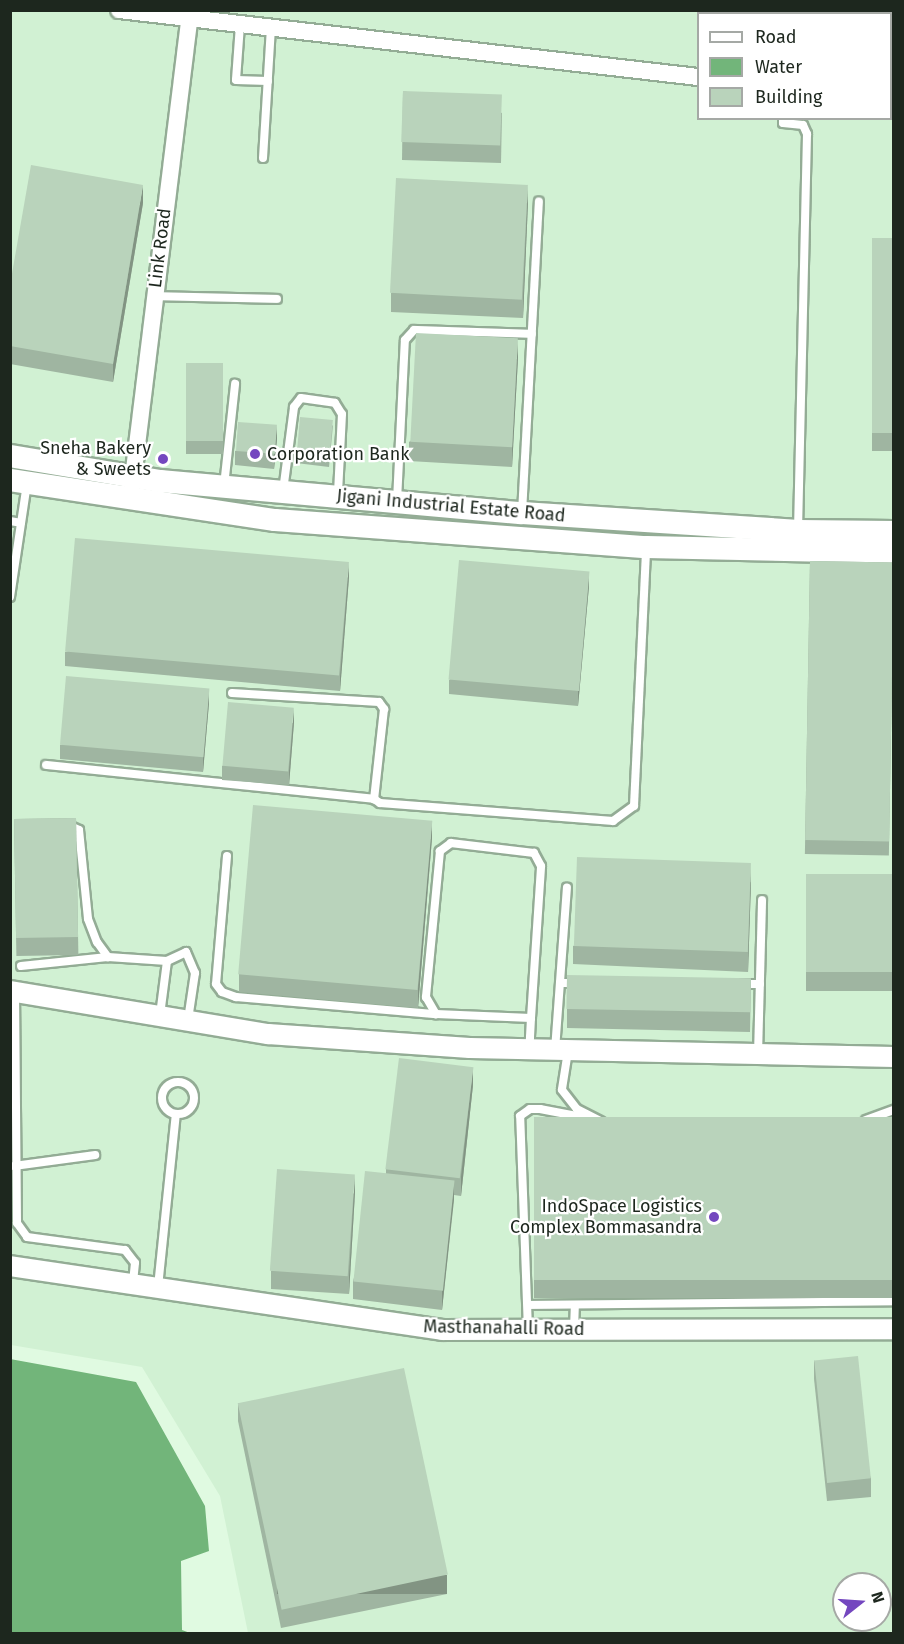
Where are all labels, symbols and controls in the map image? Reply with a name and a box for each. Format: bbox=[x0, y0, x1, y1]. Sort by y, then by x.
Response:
legend bbox=[697, 12, 892, 120]
text: Road bbox=[755, 26, 797, 48]
text: Water bbox=[755, 56, 802, 78]
text: Building bbox=[755, 86, 822, 108]
street label: Link Road bbox=[144, 207, 176, 289]
place label: Sneha Bakery & Sweets bbox=[40, 438, 151, 480]
place label: Corporation Bank bbox=[267, 443, 409, 465]
marker: Corporation Bank bbox=[248, 447, 262, 461]
marker: Sneha Bakery & Sweets bbox=[156, 452, 170, 466]
street label: Jigani Industrial Estate Road bbox=[336, 485, 566, 527]
place label: IndoSpace Logistics Complex Bommasandra bbox=[510, 1196, 702, 1238]
marker: IndoSpace Logistics Complex Bommasandra bbox=[707, 1210, 721, 1224]
street label: Masthanahalli Road bbox=[423, 1316, 585, 1340]
north arrow bbox=[832, 1572, 892, 1632]
text: N bbox=[867, 1589, 888, 1605]

